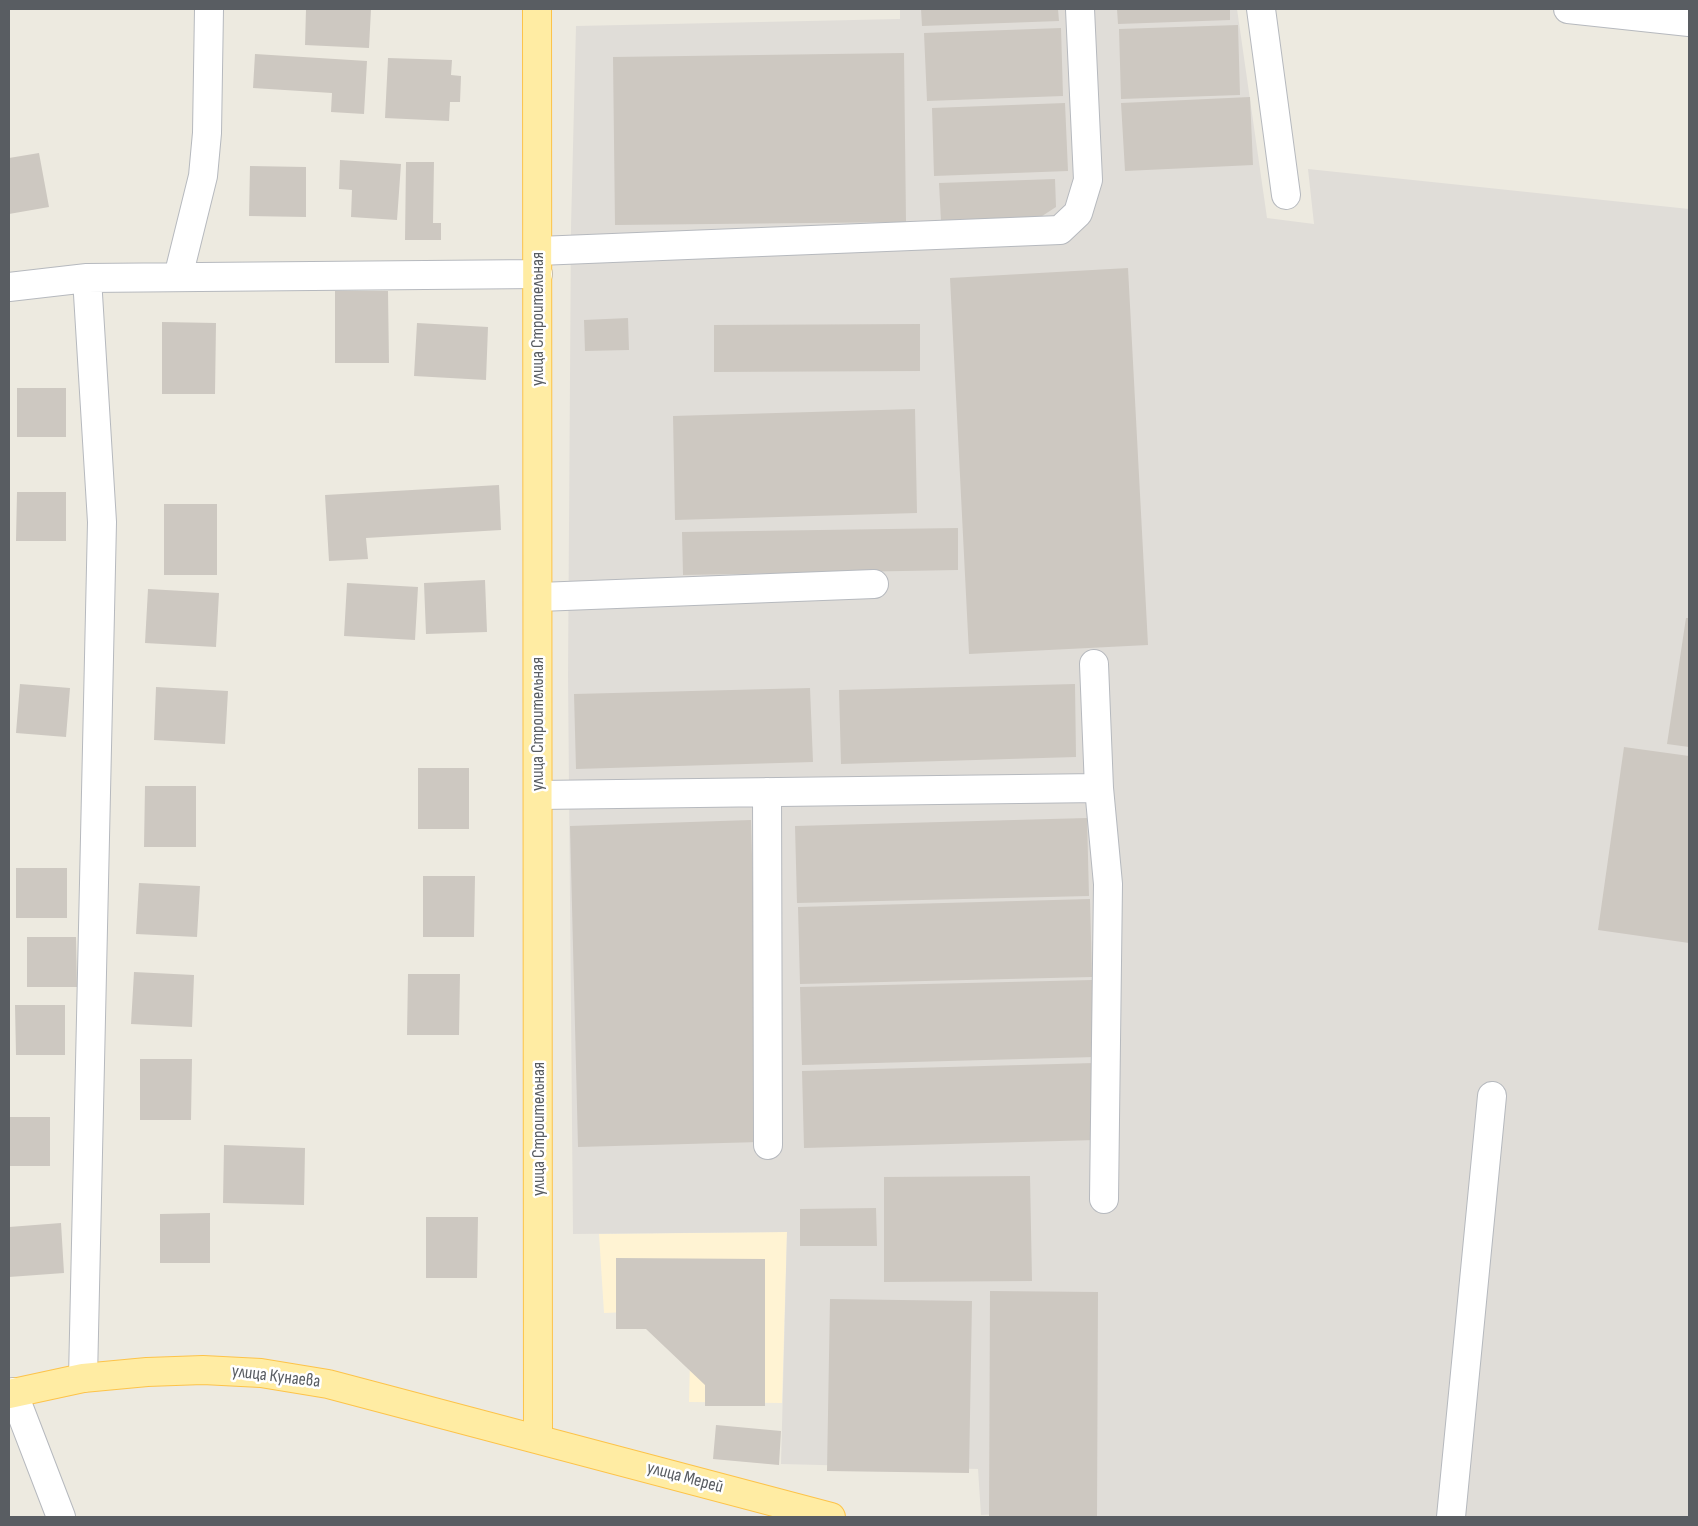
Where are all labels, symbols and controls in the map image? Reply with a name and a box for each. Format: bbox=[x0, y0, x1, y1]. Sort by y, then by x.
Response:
street label: улица Строительная bbox=[527, 252, 549, 386]
street label: улица Строительная bbox=[527, 657, 549, 791]
street label: улица Строительная bbox=[528, 1062, 550, 1196]
street label: улица Кунаева bbox=[231, 1361, 321, 1393]
street label: улица Мерей bbox=[644, 1457, 726, 1499]

